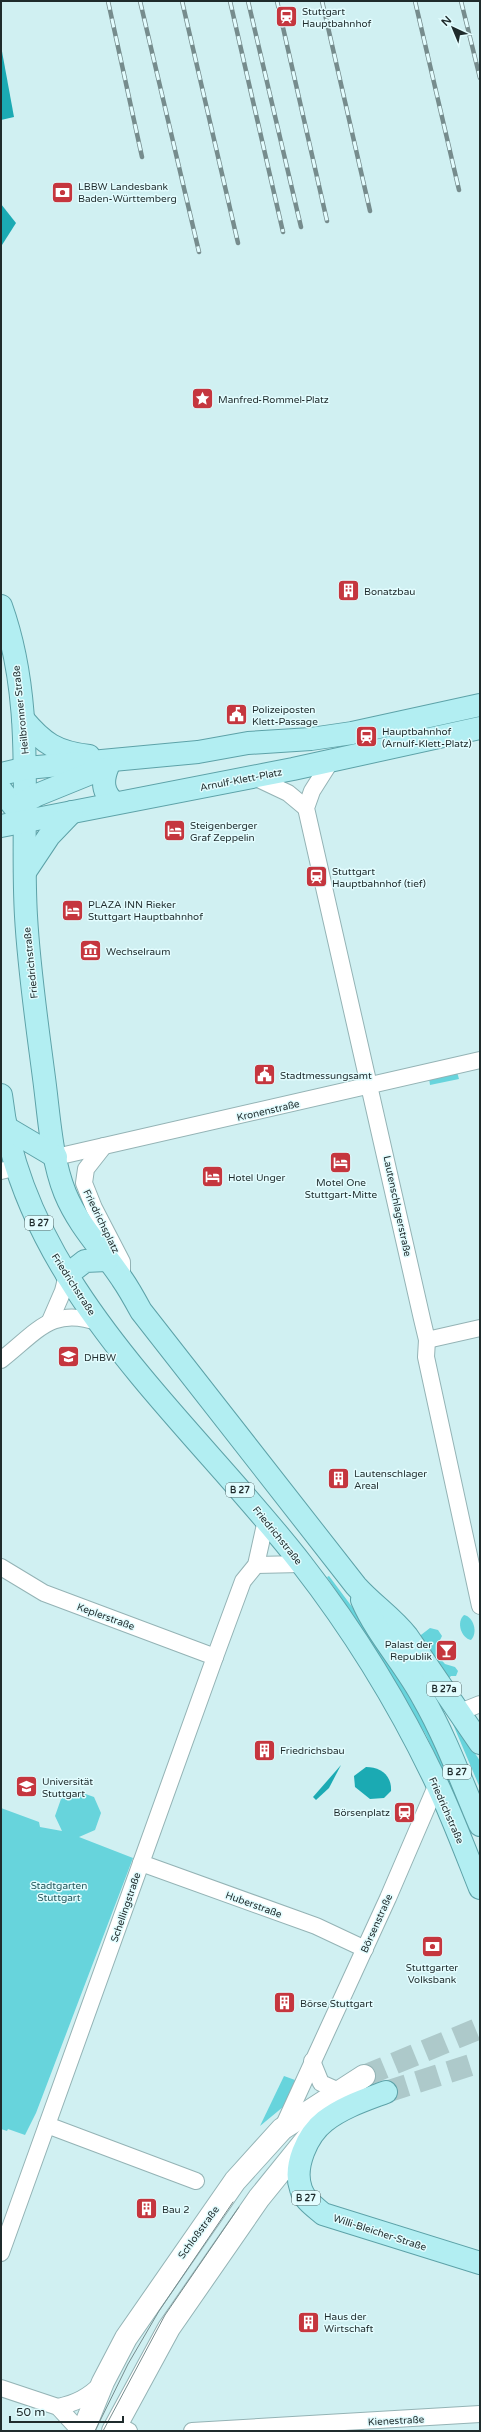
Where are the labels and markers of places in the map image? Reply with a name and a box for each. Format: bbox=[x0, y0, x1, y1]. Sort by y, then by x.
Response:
station icon: Stuttgart Hauptbahnhof bbox=[274, 4, 300, 30]
place label: Stuttgart Hauptbahnhof bbox=[302, 6, 372, 30]
bank icon: LBBW Landesbank Baden-Württemberg bbox=[50, 179, 76, 205]
place label: LBBW Landesbank Baden-Württemberg bbox=[78, 181, 177, 205]
place icon: Manfred-Rommel-Platz bbox=[189, 386, 215, 412]
place label: Manfred-Rommel-Platz bbox=[218, 394, 329, 406]
building icon: Bonatzbau bbox=[335, 578, 361, 604]
place label: Bonatzbau bbox=[364, 586, 415, 598]
public building icon: Polizeiposten Klett-Passage bbox=[224, 702, 250, 728]
place label: Polizeiposten Klett-Passage bbox=[252, 704, 318, 728]
station icon: Hauptbahnhof (Arnulf-Klett-Platz) bbox=[353, 724, 379, 750]
place label: Hauptbahnhof (Arnulf-Klett-Platz) bbox=[382, 726, 472, 750]
hotel icon: Steigenberger Graf Zeppelin bbox=[162, 818, 188, 844]
place label: Steigenberger Graf Zeppelin bbox=[190, 820, 258, 844]
station icon: Stuttgart Hauptbahnhof (tief) bbox=[303, 864, 329, 890]
place label: Stuttgart Hauptbahnhof (tief) bbox=[332, 866, 426, 890]
hotel icon: PLAZA INN Rieker Stuttgart Hauptbahnhof bbox=[60, 897, 86, 923]
place label: PLAZA INN Rieker Stuttgart Hauptbahnhof bbox=[88, 899, 203, 923]
museum icon: Wechselraum bbox=[77, 938, 103, 964]
place label: Wechselraum bbox=[106, 946, 170, 958]
public building icon: Stadtmessungsamt bbox=[252, 1062, 278, 1088]
place label: Stadtmessungsamt bbox=[280, 1070, 372, 1082]
hotel icon: Motel One Stuttgart-Mitte bbox=[328, 1149, 354, 1175]
hotel icon: Hotel Unger bbox=[200, 1164, 226, 1190]
place label: Hotel Unger bbox=[228, 1172, 285, 1184]
place label: Motel One Stuttgart-Mitte bbox=[305, 1177, 378, 1201]
school or university icon: DHBW bbox=[56, 1344, 82, 1370]
place label: DHBW bbox=[84, 1352, 116, 1364]
building icon: Lautenschlager Areal bbox=[326, 1466, 352, 1492]
place label: Lautenschlager Areal bbox=[354, 1468, 427, 1492]
bar icon: Palast der Republik bbox=[434, 1637, 460, 1663]
place label: Palast der Republik bbox=[385, 1639, 433, 1663]
building icon: Friedrichsbau bbox=[251, 1737, 277, 1763]
place label: Friedrichsbau bbox=[280, 1745, 345, 1757]
school or university icon: Universität Stuttgart bbox=[14, 1774, 40, 1800]
place label: Universität Stuttgart bbox=[42, 1776, 93, 1800]
station icon: Börsenplatz bbox=[392, 1799, 418, 1825]
place label: Börsenplatz bbox=[334, 1807, 390, 1819]
bank icon: Stuttgarter Volksbank bbox=[419, 1934, 445, 1960]
place label: Stuttgarter Volksbank bbox=[406, 1962, 458, 1986]
building icon: Börse Stuttgart bbox=[272, 1990, 298, 2016]
place label: Börse Stuttgart bbox=[300, 1998, 373, 2010]
building icon: Bau 2 bbox=[133, 2196, 159, 2222]
place label: Bau 2 bbox=[162, 2204, 189, 2216]
building icon: Haus der Wirtschaft bbox=[295, 2309, 321, 2335]
place label: Haus der Wirtschaft bbox=[324, 2311, 374, 2335]

